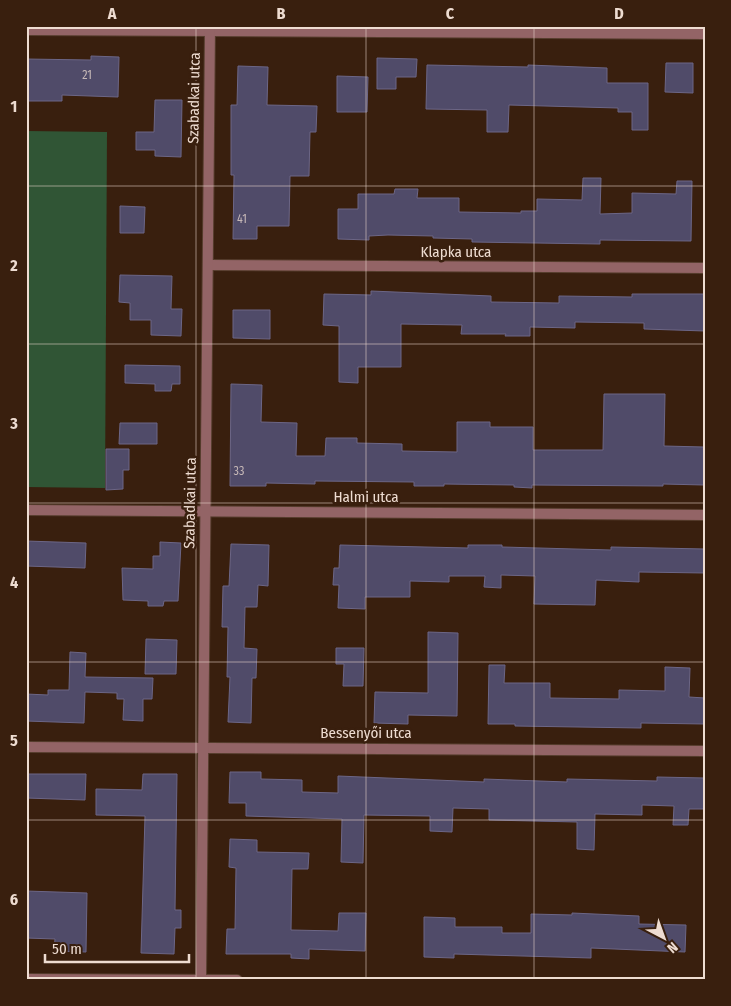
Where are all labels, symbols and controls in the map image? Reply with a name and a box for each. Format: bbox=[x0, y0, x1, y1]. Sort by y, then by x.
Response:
text: A bbox=[107, 4, 117, 23]
text: B bbox=[277, 4, 286, 23]
text: C bbox=[446, 4, 455, 23]
text: D bbox=[614, 4, 624, 23]
street label: Szabadkai utca bbox=[184, 52, 204, 144]
house number: 21 bbox=[82, 68, 92, 82]
text: 1 bbox=[11, 97, 17, 116]
house number: 41 bbox=[237, 212, 247, 226]
street label: Klapka utca bbox=[421, 243, 491, 261]
text: 2 bbox=[9, 256, 18, 275]
text: 3 bbox=[9, 414, 18, 433]
street label: Szabadkai utca bbox=[180, 457, 200, 549]
house number: 33 bbox=[234, 464, 244, 478]
street label: Halmi utca bbox=[333, 488, 399, 506]
text: 4 bbox=[10, 573, 18, 592]
street label: Bessenyői utca bbox=[320, 724, 412, 742]
text: 5 bbox=[10, 731, 18, 750]
text: 6 bbox=[10, 890, 18, 909]
north arrow bbox=[638, 914, 688, 964]
scale bar bbox=[45, 931, 189, 963]
text: N bbox=[663, 938, 681, 957]
text: 50 m bbox=[52, 940, 82, 958]

